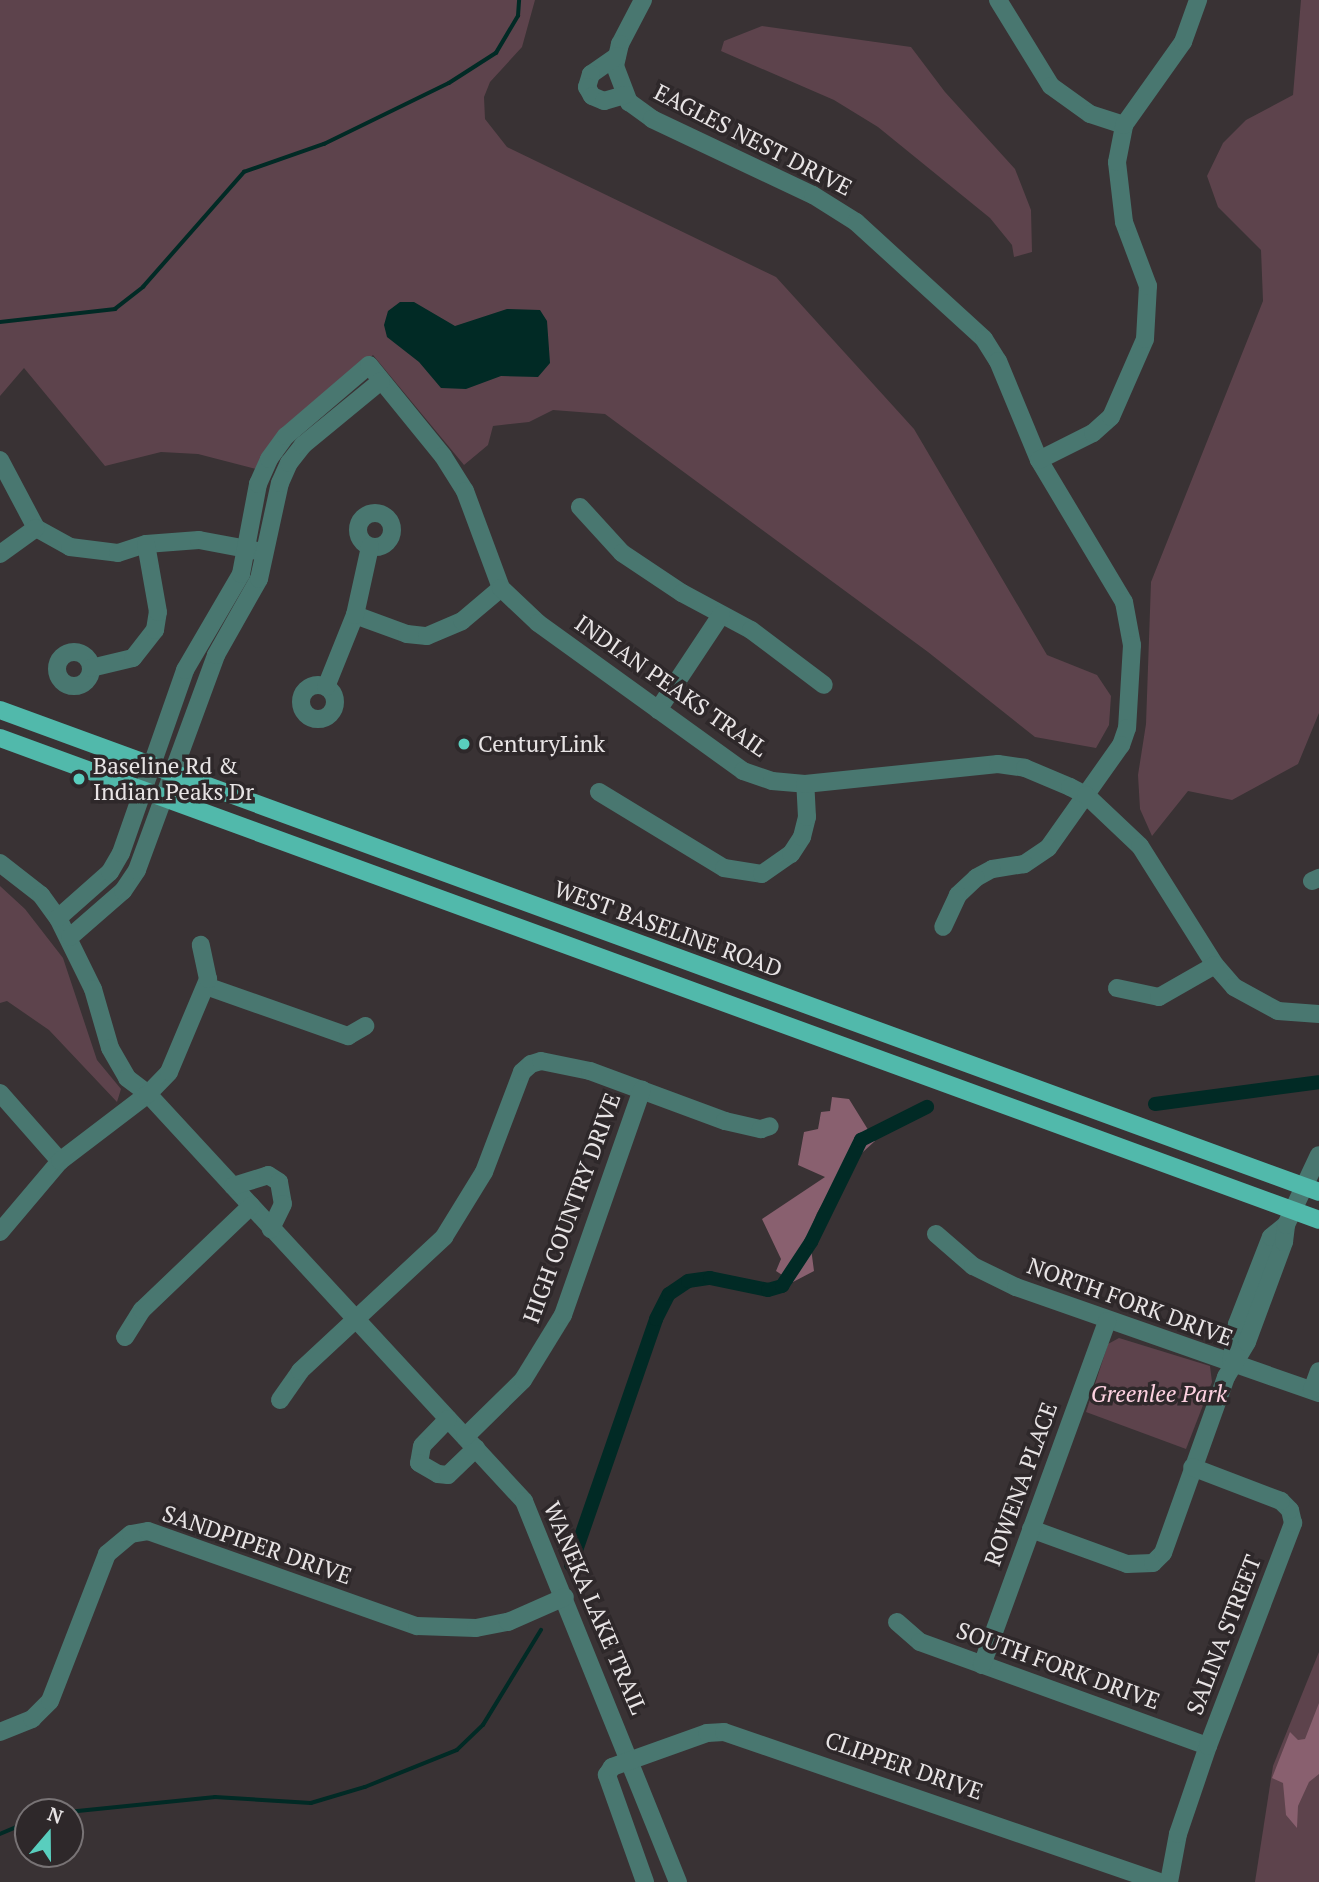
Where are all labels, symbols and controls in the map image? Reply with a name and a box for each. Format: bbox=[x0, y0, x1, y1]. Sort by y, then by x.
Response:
street label: EAGLES NEST DRIVE bbox=[650, 78, 856, 202]
street label: INDIAN PEAKS TRAIL bbox=[570, 609, 772, 763]
place label: CenturyLink bbox=[478, 730, 605, 758]
marker: CenturyLink bbox=[456, 736, 472, 752]
place label: Baseline Rd & Indian Peaks Dr bbox=[93, 752, 254, 806]
marker: Baseline Rd & Indian Peaks Dr bbox=[71, 771, 87, 787]
street label: WEST BASELINE ROAD bbox=[550, 875, 786, 983]
street label: HIGH COUNTRY DRIVE bbox=[518, 1089, 626, 1327]
street label: NORTH FORK DRIVE bbox=[1023, 1252, 1237, 1352]
park label: Greenlee Park bbox=[1091, 1380, 1227, 1408]
street label: ROWENA PLACE bbox=[979, 1398, 1063, 1570]
street label: WANEKA LAKE TRAIL bbox=[538, 1497, 652, 1719]
street label: SANDPIPER DRIVE bbox=[159, 1500, 355, 1590]
street label: SALINA STREET bbox=[1181, 1551, 1267, 1719]
street label: SOUTH FORK DRIVE bbox=[953, 1616, 1163, 1716]
street label: CLIPPER DRIVE bbox=[822, 1726, 986, 1806]
north arrow bbox=[14, 1798, 84, 1868]
text: N bbox=[45, 1800, 67, 1829]

